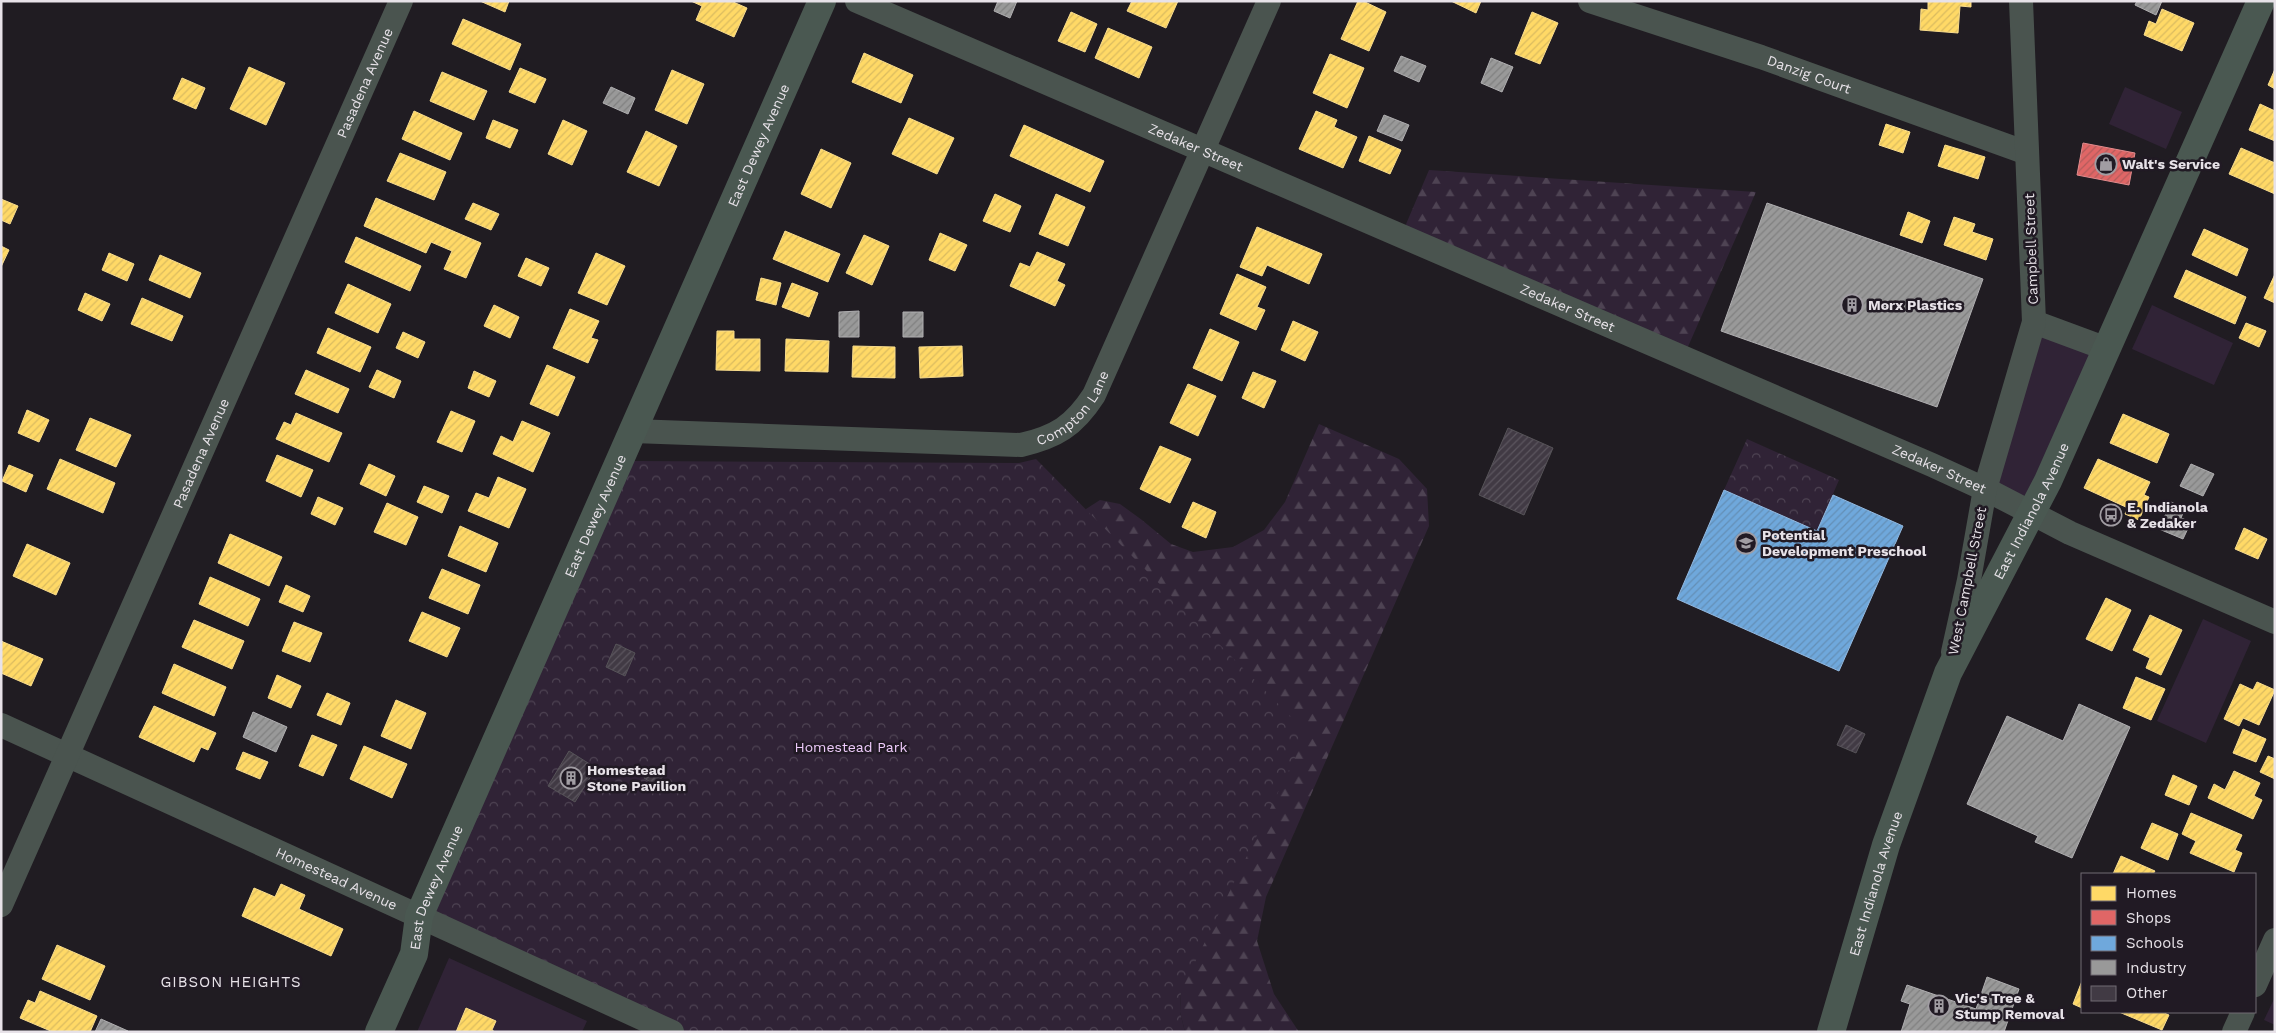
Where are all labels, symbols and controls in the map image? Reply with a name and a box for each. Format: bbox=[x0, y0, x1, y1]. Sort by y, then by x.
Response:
street label: Pasadena Avenue bbox=[333, 25, 396, 140]
street label: Danzig Court bbox=[1765, 52, 1853, 97]
street label: East Dewey Avenue bbox=[724, 81, 793, 209]
street label: Zedaker Street bbox=[1146, 120, 1246, 175]
shop icon: Walt's Service bbox=[2094, 152, 2118, 176]
place label: Walt's Service bbox=[2122, 156, 2220, 172]
street label: Campbell Street bbox=[2021, 193, 2041, 305]
street label: Zedaker Street bbox=[1518, 280, 1617, 335]
building icon: Morx Plastics bbox=[1840, 293, 1864, 317]
place label: Morx Plastics bbox=[1868, 297, 1963, 313]
street label: Compton Lane bbox=[1034, 368, 1112, 448]
street label: Pasadena Avenue bbox=[170, 396, 232, 511]
street label: East Indianola Avenue bbox=[1990, 440, 2072, 582]
street label: Zedaker Street bbox=[1890, 441, 1989, 497]
street label: East Dewey Avenue bbox=[561, 452, 629, 580]
place label: E. Indianola & Zedaker bbox=[2127, 499, 2209, 531]
bus stop icon: E. Indianola & Zedaker bbox=[2099, 503, 2123, 527]
street label: West Campbell Street bbox=[1945, 505, 1989, 656]
place label: Potential Development Preschool bbox=[1762, 527, 1927, 559]
school or university icon: Potential Development Preschool bbox=[1734, 531, 1758, 555]
park label: Homestead Park bbox=[795, 739, 908, 755]
place label: Homestead Stone Pavilion bbox=[587, 762, 686, 794]
building icon: Homestead Stone Pavilion bbox=[559, 766, 583, 790]
street label: East Indianola Avenue bbox=[1846, 809, 1906, 958]
street label: East Dewey Avenue bbox=[407, 823, 466, 951]
street label: Homestead Avenue bbox=[273, 844, 400, 913]
legend bbox=[2081, 873, 2256, 1013]
text: Homes bbox=[2126, 884, 2177, 902]
text: Shops bbox=[2126, 909, 2171, 927]
text: Schools bbox=[2126, 934, 2184, 952]
text: Industry bbox=[2126, 959, 2187, 977]
district label: GIBSON HEIGHTS bbox=[160, 973, 302, 991]
text: Other bbox=[2126, 984, 2168, 1002]
place label: Vic's Tree & Stump Removal bbox=[1955, 990, 2065, 1022]
building icon: Vic's Tree & Stump Removal bbox=[1927, 994, 1951, 1018]

